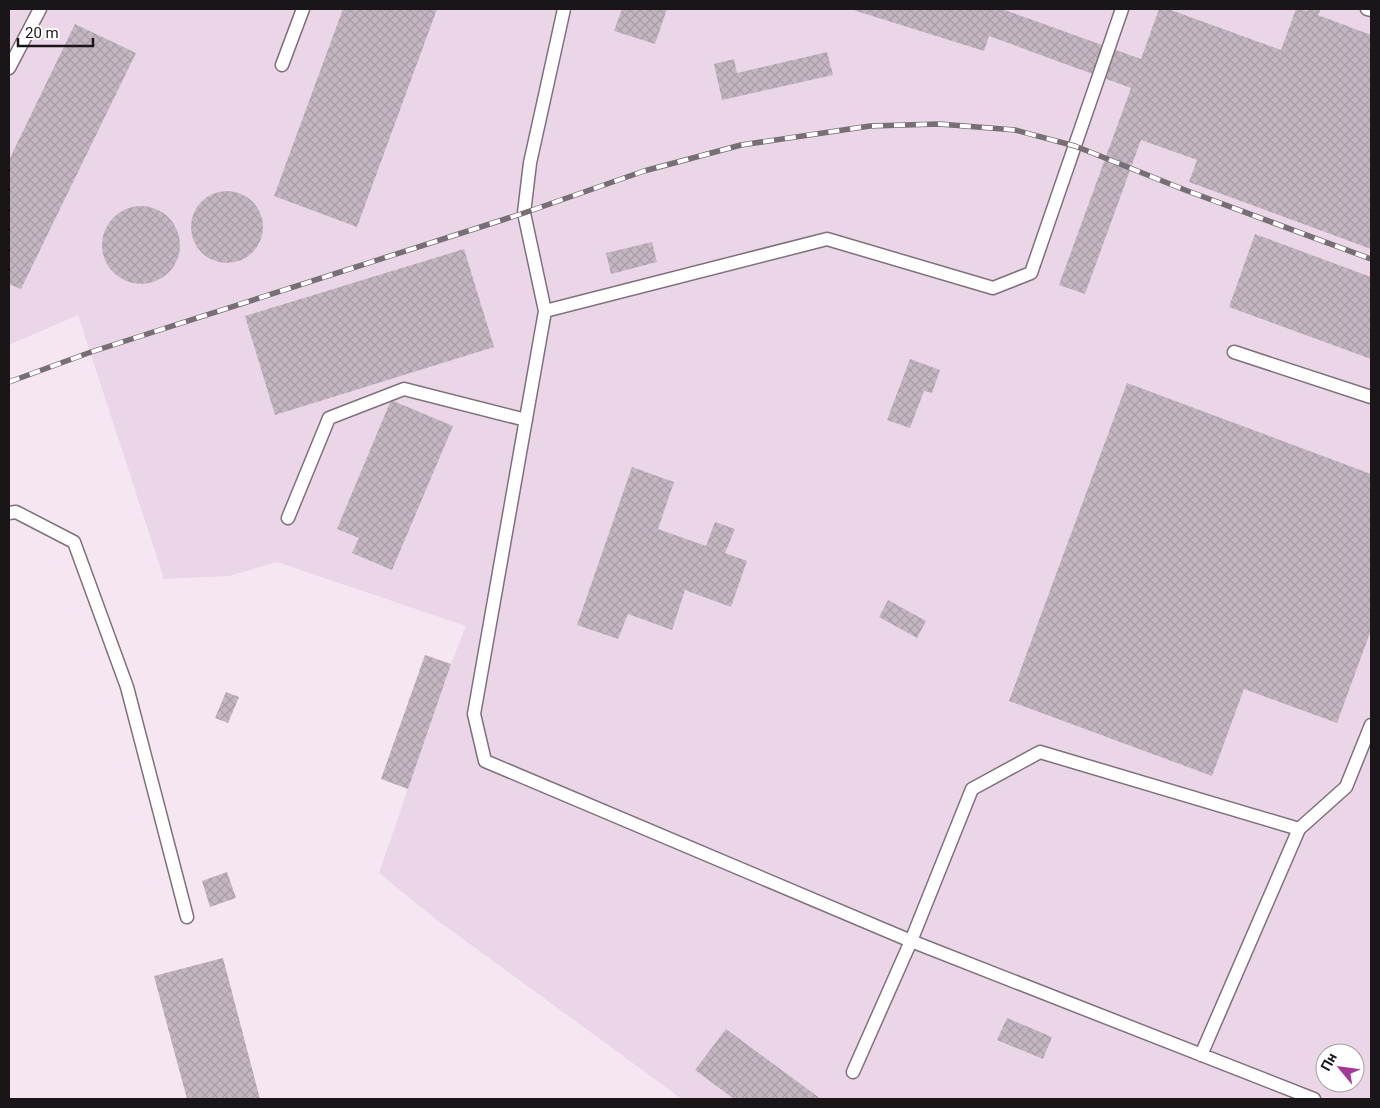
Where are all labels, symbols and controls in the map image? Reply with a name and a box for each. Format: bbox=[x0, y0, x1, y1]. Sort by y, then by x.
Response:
scale bar bbox=[18, 15, 92, 47]
text: 20 m bbox=[25, 24, 59, 42]
north arrow bbox=[1315, 1043, 1365, 1093]
text: Пн bbox=[1317, 1050, 1340, 1073]

